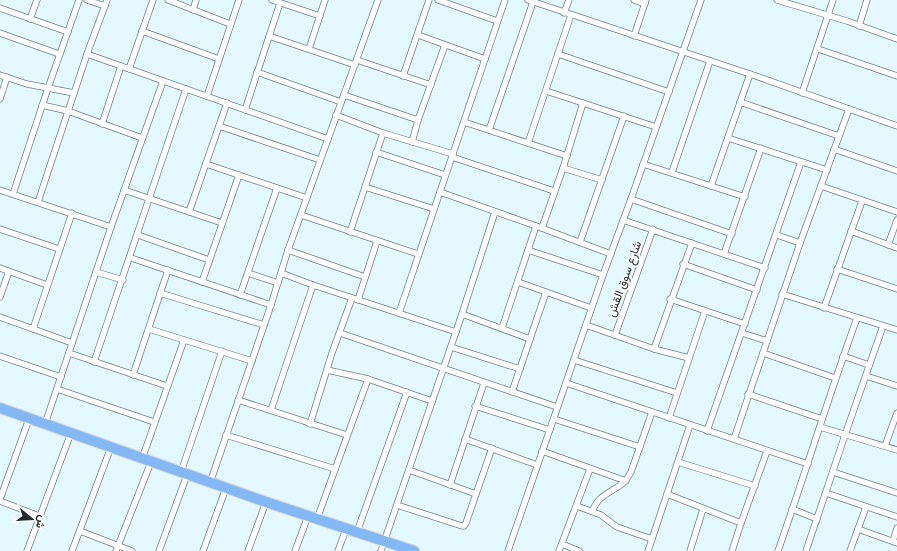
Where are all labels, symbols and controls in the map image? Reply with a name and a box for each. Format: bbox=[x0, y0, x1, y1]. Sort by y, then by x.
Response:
street label: شارع سوق القش bbox=[604, 239, 646, 320]
north arrow bbox=[12, 499, 52, 539]
text: ش bbox=[33, 514, 49, 530]

